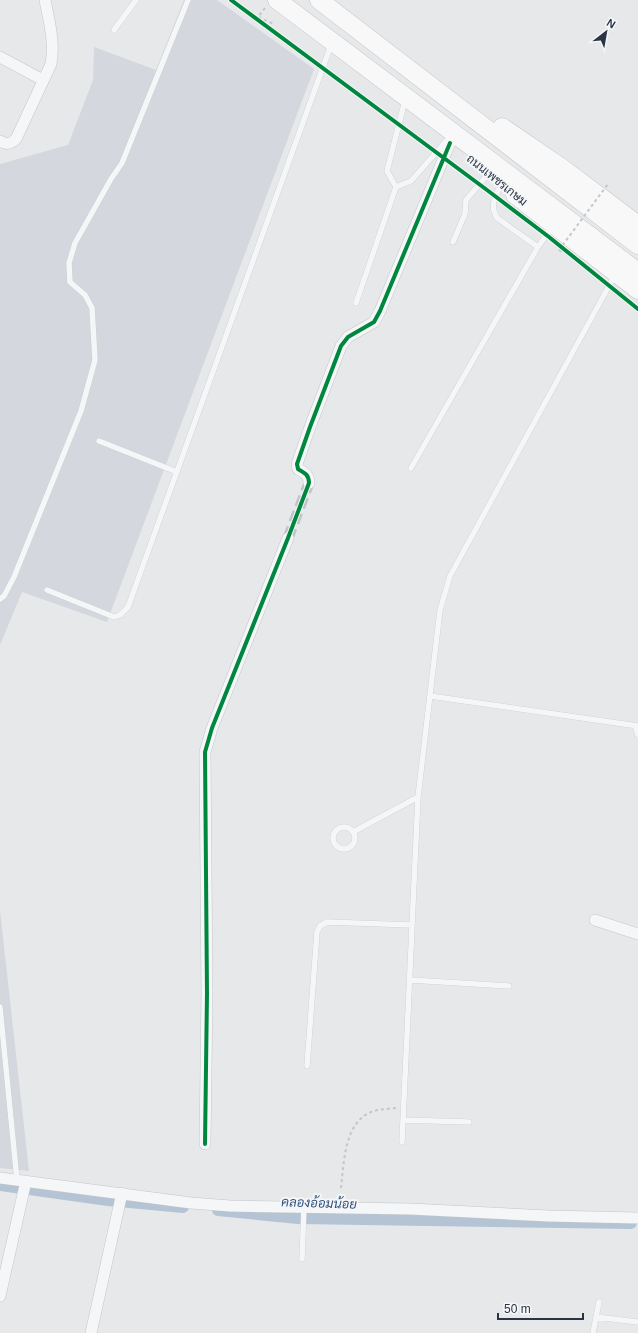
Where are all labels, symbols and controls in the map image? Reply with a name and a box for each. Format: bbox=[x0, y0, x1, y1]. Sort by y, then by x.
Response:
north arrow bbox=[586, 12, 626, 52]
text: N bbox=[605, 16, 618, 31]
street label: ถนนเพชรเกษม bbox=[464, 151, 530, 209]
water label: คลองอ้อมน้อย bbox=[281, 1193, 358, 1212]
scale bar bbox=[498, 1295, 583, 1321]
text: 50 m bbox=[504, 1302, 531, 1316]

